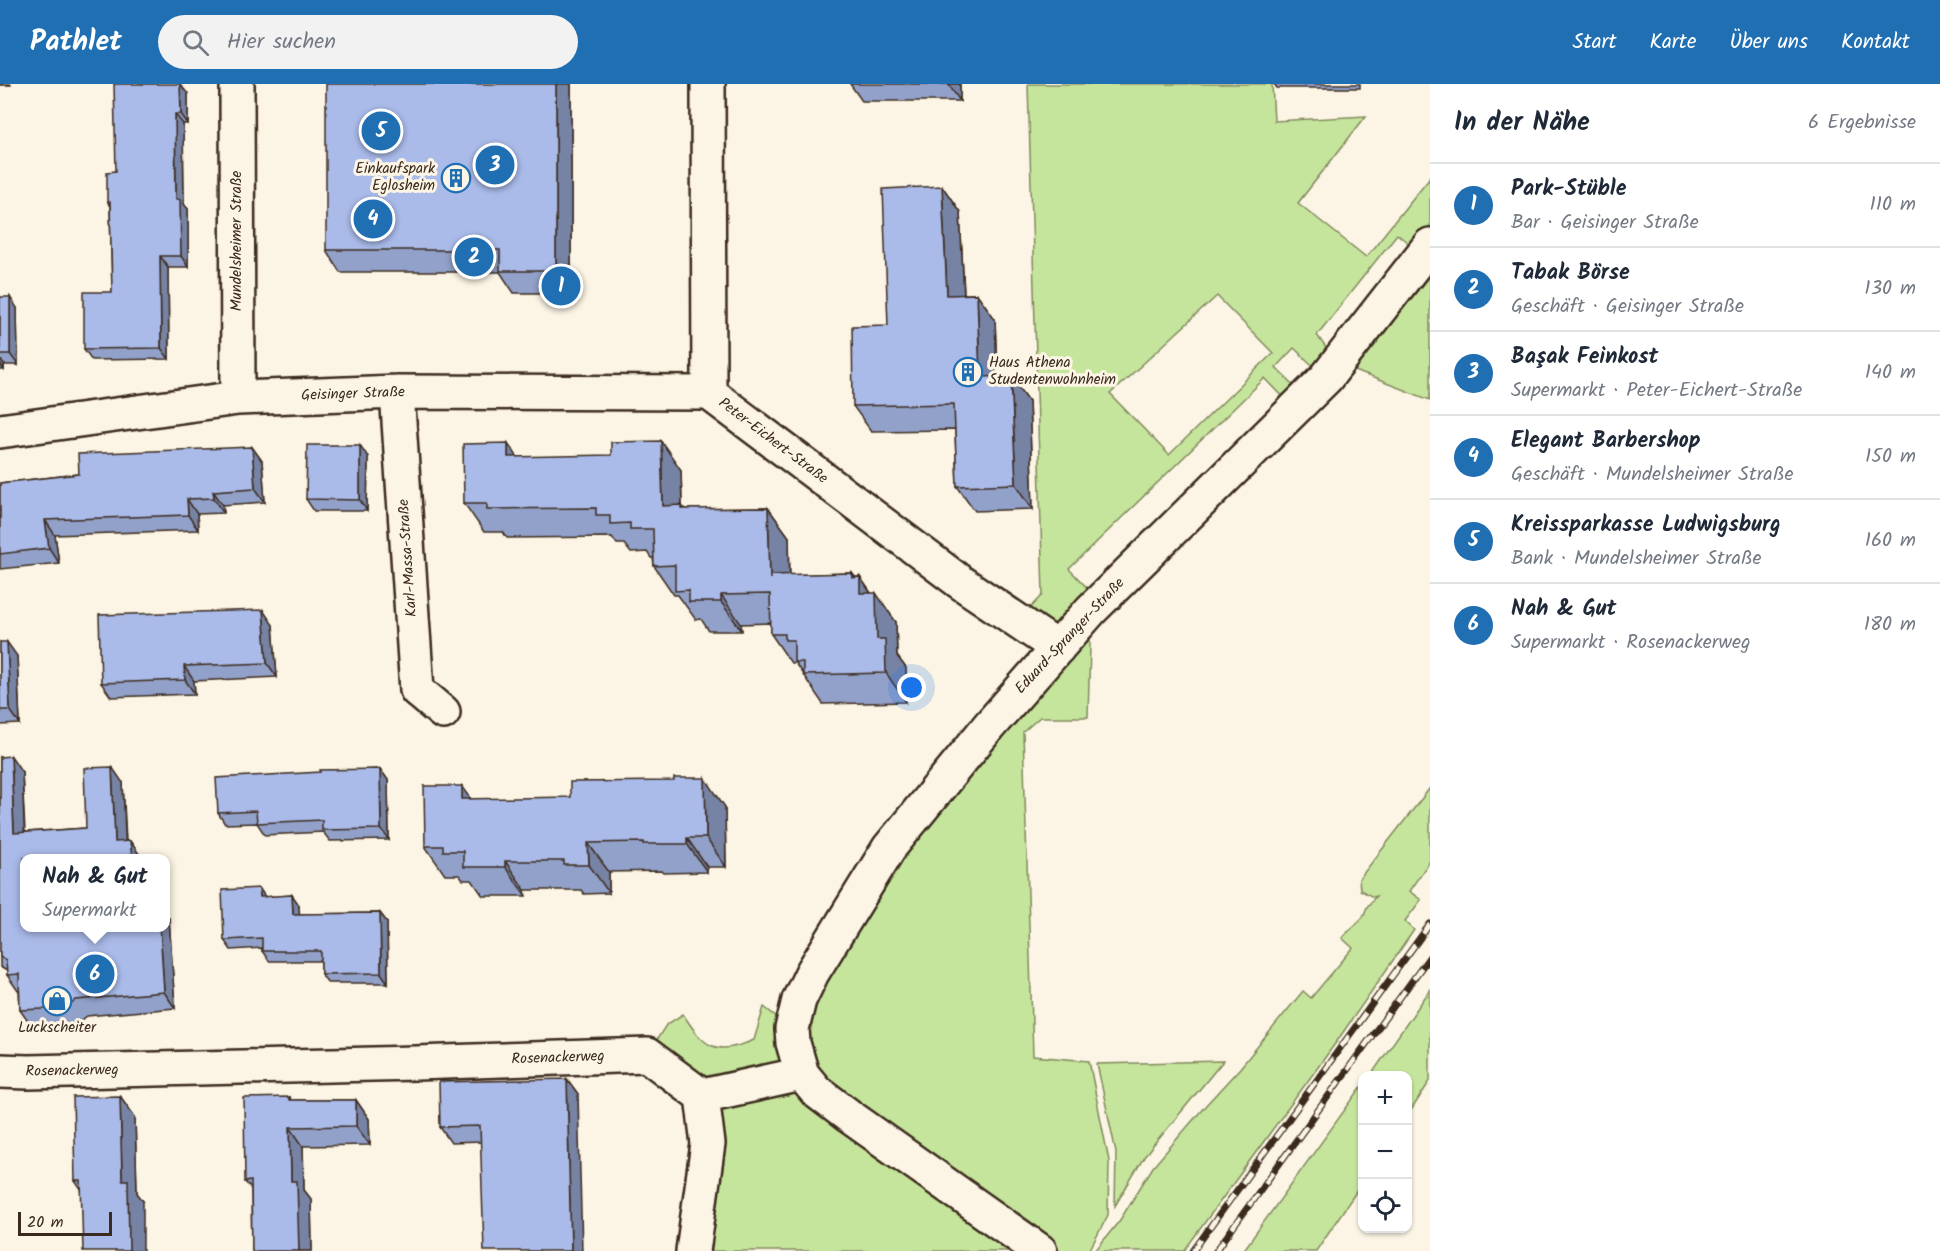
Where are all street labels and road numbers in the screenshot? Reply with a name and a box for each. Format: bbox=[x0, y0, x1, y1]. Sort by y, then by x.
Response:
street label: Mundelsheimer Straße bbox=[225, 170, 249, 311]
street label: Geisinger Straße bbox=[301, 380, 405, 408]
street label: Peter-Eichert-Straße bbox=[713, 392, 833, 490]
street label: Karl-Massa-Straße bbox=[392, 498, 424, 618]
street label: Eduard-Spranger-Straße bbox=[1009, 572, 1131, 700]
street label: Rosenackerweg bbox=[511, 1044, 605, 1072]
street label: Rosenackerweg bbox=[25, 1058, 119, 1084]

